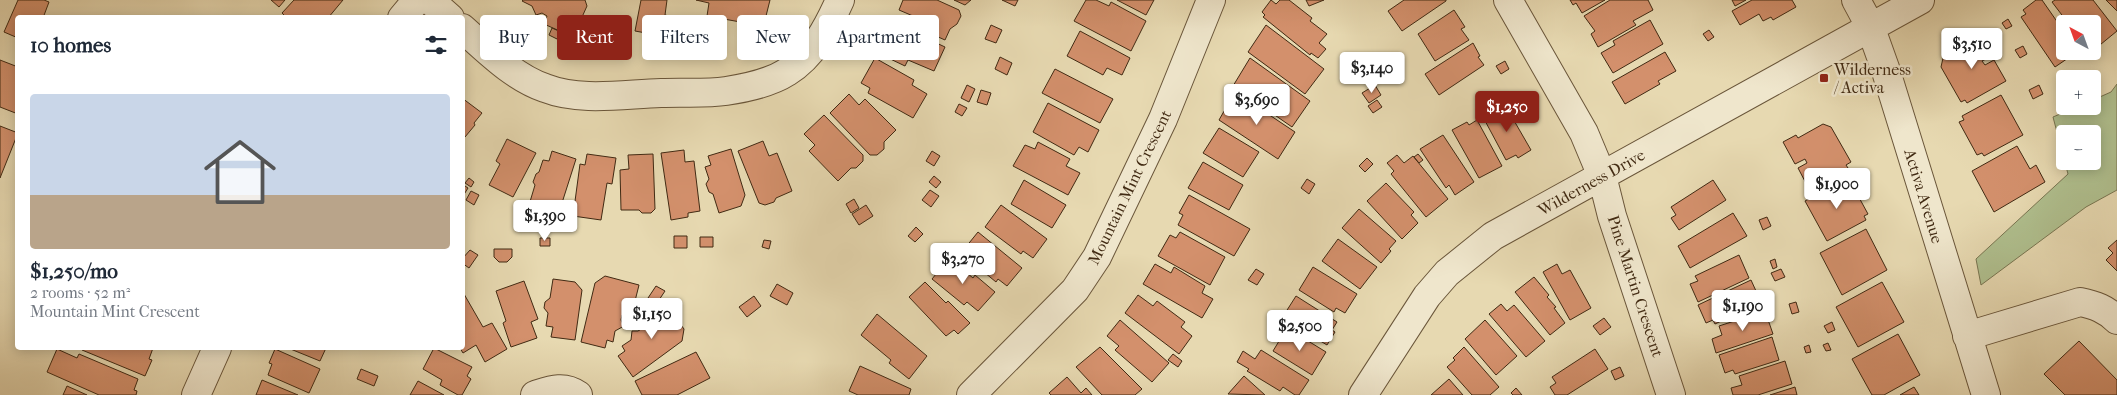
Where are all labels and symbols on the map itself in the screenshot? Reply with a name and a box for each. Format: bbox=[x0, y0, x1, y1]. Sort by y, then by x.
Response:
north arrow bbox=[2056, 15, 2101, 60]
pin: $3,510 bbox=[1931, 28, 2013, 70]
pin: $3,140 bbox=[1331, 52, 1413, 94]
place label: Wilderness / Activa bbox=[1833, 60, 1911, 97]
marker: Wilderness / Activa bbox=[1818, 72, 1830, 84]
pin: $3,690 bbox=[1216, 84, 1298, 126]
pin: $1,250 bbox=[1466, 90, 1548, 133]
street label: Mountain Mint Crescent bbox=[1084, 106, 1175, 268]
street label: Wilderness Drive bbox=[1533, 145, 1648, 220]
street label: Activa Avenue bbox=[1900, 146, 1947, 246]
pin: $1,900 bbox=[1796, 168, 1878, 210]
pin: $1,390 bbox=[504, 200, 586, 242]
street label: Pine Martin Crescent bbox=[1604, 213, 1668, 360]
pin: $3,270 bbox=[922, 242, 1004, 285]
pin: $1,190 bbox=[1702, 290, 1784, 332]
pin: $1,150 bbox=[611, 298, 693, 340]
pin: $2,500 bbox=[1259, 310, 1341, 352]

